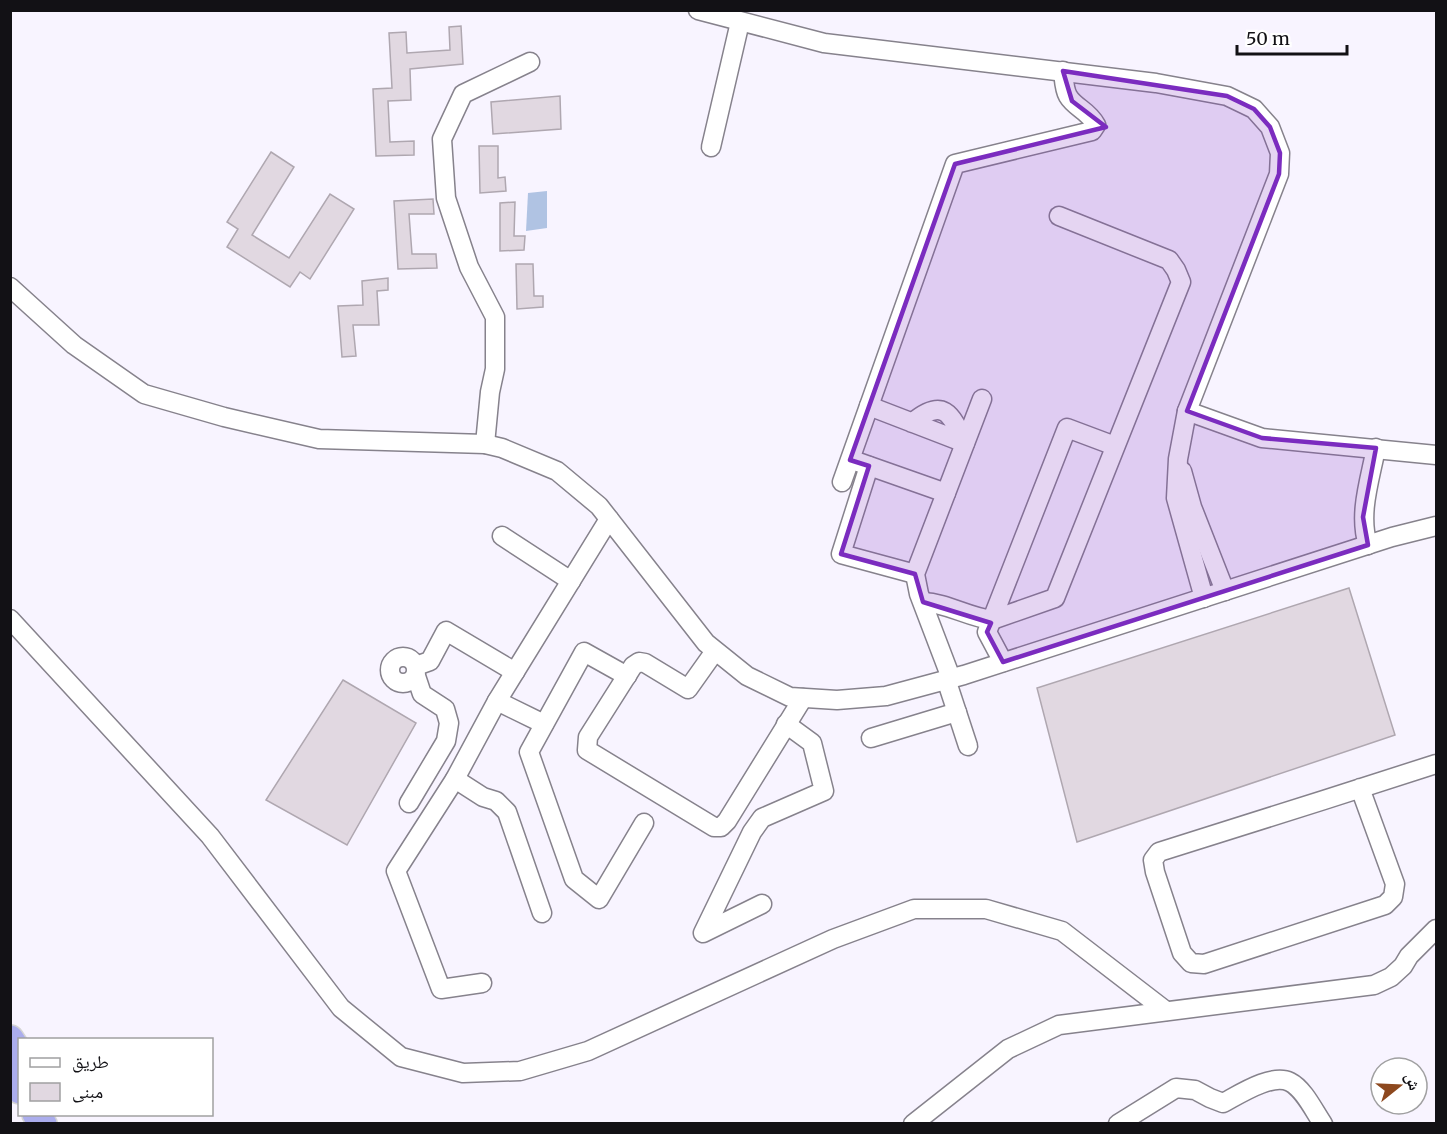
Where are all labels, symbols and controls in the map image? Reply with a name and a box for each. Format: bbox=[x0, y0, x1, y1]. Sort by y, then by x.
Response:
scale bar bbox=[1237, 18, 1346, 56]
text: 50 m bbox=[1246, 27, 1290, 50]
legend bbox=[18, 1038, 213, 1116]
text: طريق bbox=[72, 1050, 109, 1073]
north arrow bbox=[1369, 1056, 1429, 1116]
text: ش bbox=[1401, 1070, 1425, 1093]
text: مبنى bbox=[72, 1080, 103, 1103]

